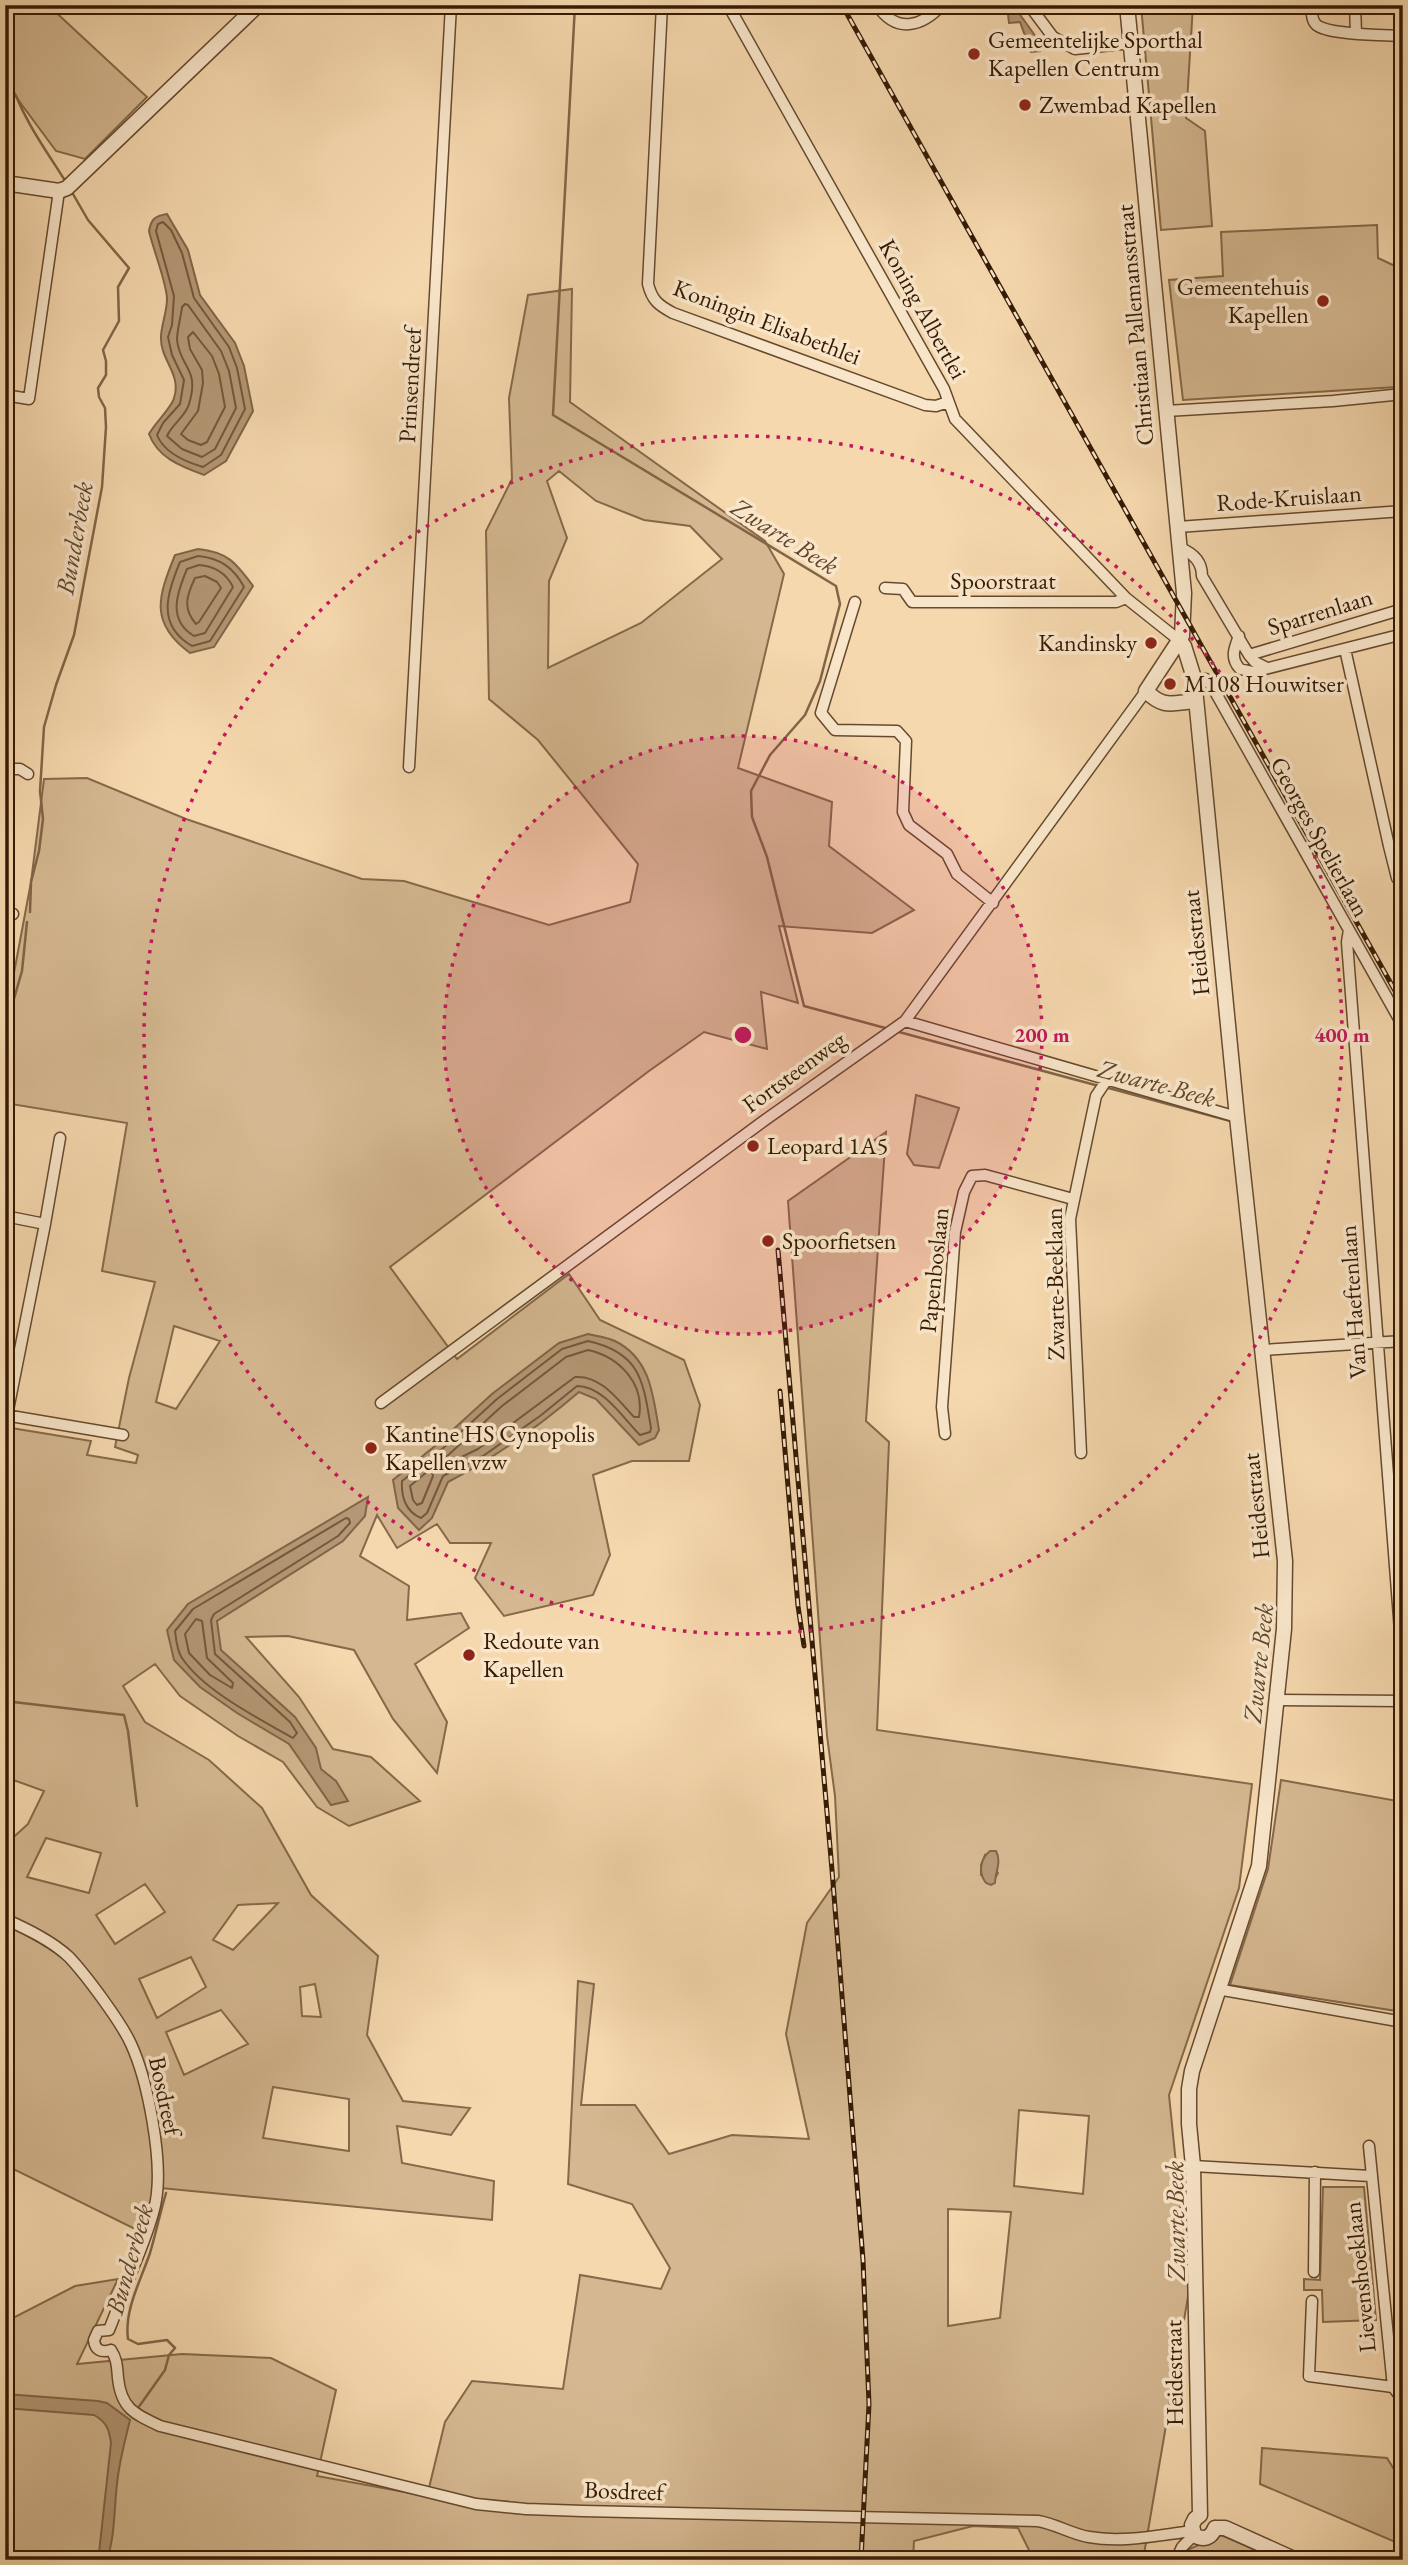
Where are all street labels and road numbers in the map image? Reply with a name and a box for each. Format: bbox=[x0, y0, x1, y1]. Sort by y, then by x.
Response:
street label: Christiaan Pallemansstraat bbox=[1108, 203, 1161, 447]
street label: Koning Albertlei bbox=[872, 233, 975, 384]
street label: Koningin Elisabethlei bbox=[669, 272, 865, 372]
street label: Prinsendreef bbox=[391, 323, 428, 444]
street label: Rode-Kruislaan bbox=[1215, 477, 1363, 518]
street label: Spoorstraat bbox=[950, 565, 1056, 596]
street label: Sparrenlaan bbox=[1264, 581, 1377, 642]
street label: Georges Spelierlaan bbox=[1264, 751, 1377, 923]
street label: Heidestraat bbox=[1174, 888, 1216, 997]
street label: Fortsteenweg bbox=[736, 1023, 852, 1120]
street label: Papenboslaan bbox=[912, 1206, 956, 1334]
street label: Zwarte-Beeklaan bbox=[1038, 1207, 1071, 1361]
street label: Van Haeftenlaan bbox=[1332, 1224, 1373, 1380]
street label: Heidestraat bbox=[1234, 1451, 1276, 1560]
street label: Bosdreef bbox=[142, 2054, 190, 2142]
street label: Lievenshoeklaan bbox=[1336, 2200, 1383, 2354]
street label: Heidestraat bbox=[1157, 2319, 1190, 2426]
street label: Bosdreef bbox=[584, 2474, 668, 2508]

